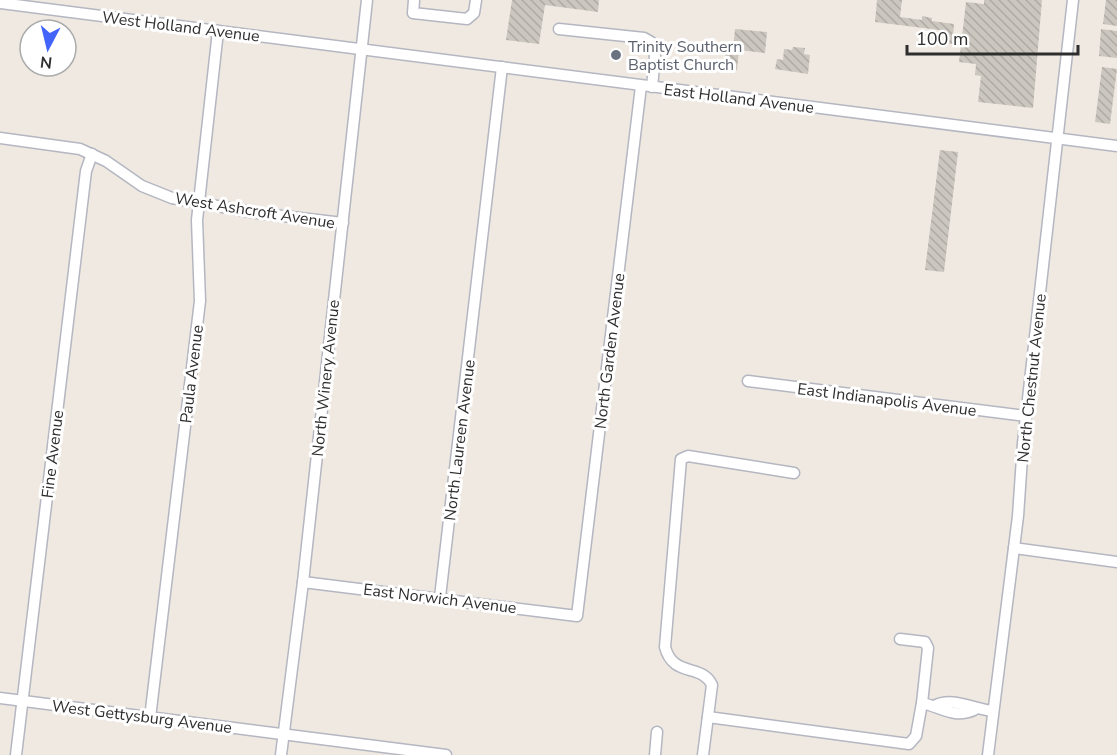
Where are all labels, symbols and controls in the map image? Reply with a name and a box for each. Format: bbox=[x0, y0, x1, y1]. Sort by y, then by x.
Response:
street label: West Holland Avenue bbox=[101, 6, 261, 48]
north arrow bbox=[18, 18, 78, 78]
scale bar bbox=[907, 18, 1078, 56]
text: 100 m bbox=[916, 27, 968, 51]
place label: Trinity Southern Baptist Church bbox=[628, 36, 742, 76]
marker: Trinity Southern Baptist Church bbox=[609, 48, 623, 62]
text: N bbox=[39, 50, 54, 74]
street label: East Holland Avenue bbox=[663, 79, 815, 119]
street label: West Ashcroft Avenue bbox=[173, 187, 336, 235]
street label: North Garden Avenue bbox=[590, 272, 630, 430]
street label: North Chestnut Avenue bbox=[1012, 293, 1052, 464]
street label: North Winery Avenue bbox=[307, 299, 345, 458]
street label: Paula Avenue bbox=[175, 324, 209, 425]
street label: North Laureen Avenue bbox=[439, 358, 481, 522]
street label: East Indianapolis Avenue bbox=[796, 378, 978, 422]
street label: Fine Avenue bbox=[37, 409, 69, 499]
street label: East Norwich Avenue bbox=[362, 579, 518, 619]
street label: West Gettysburg Avenue bbox=[51, 695, 233, 739]

